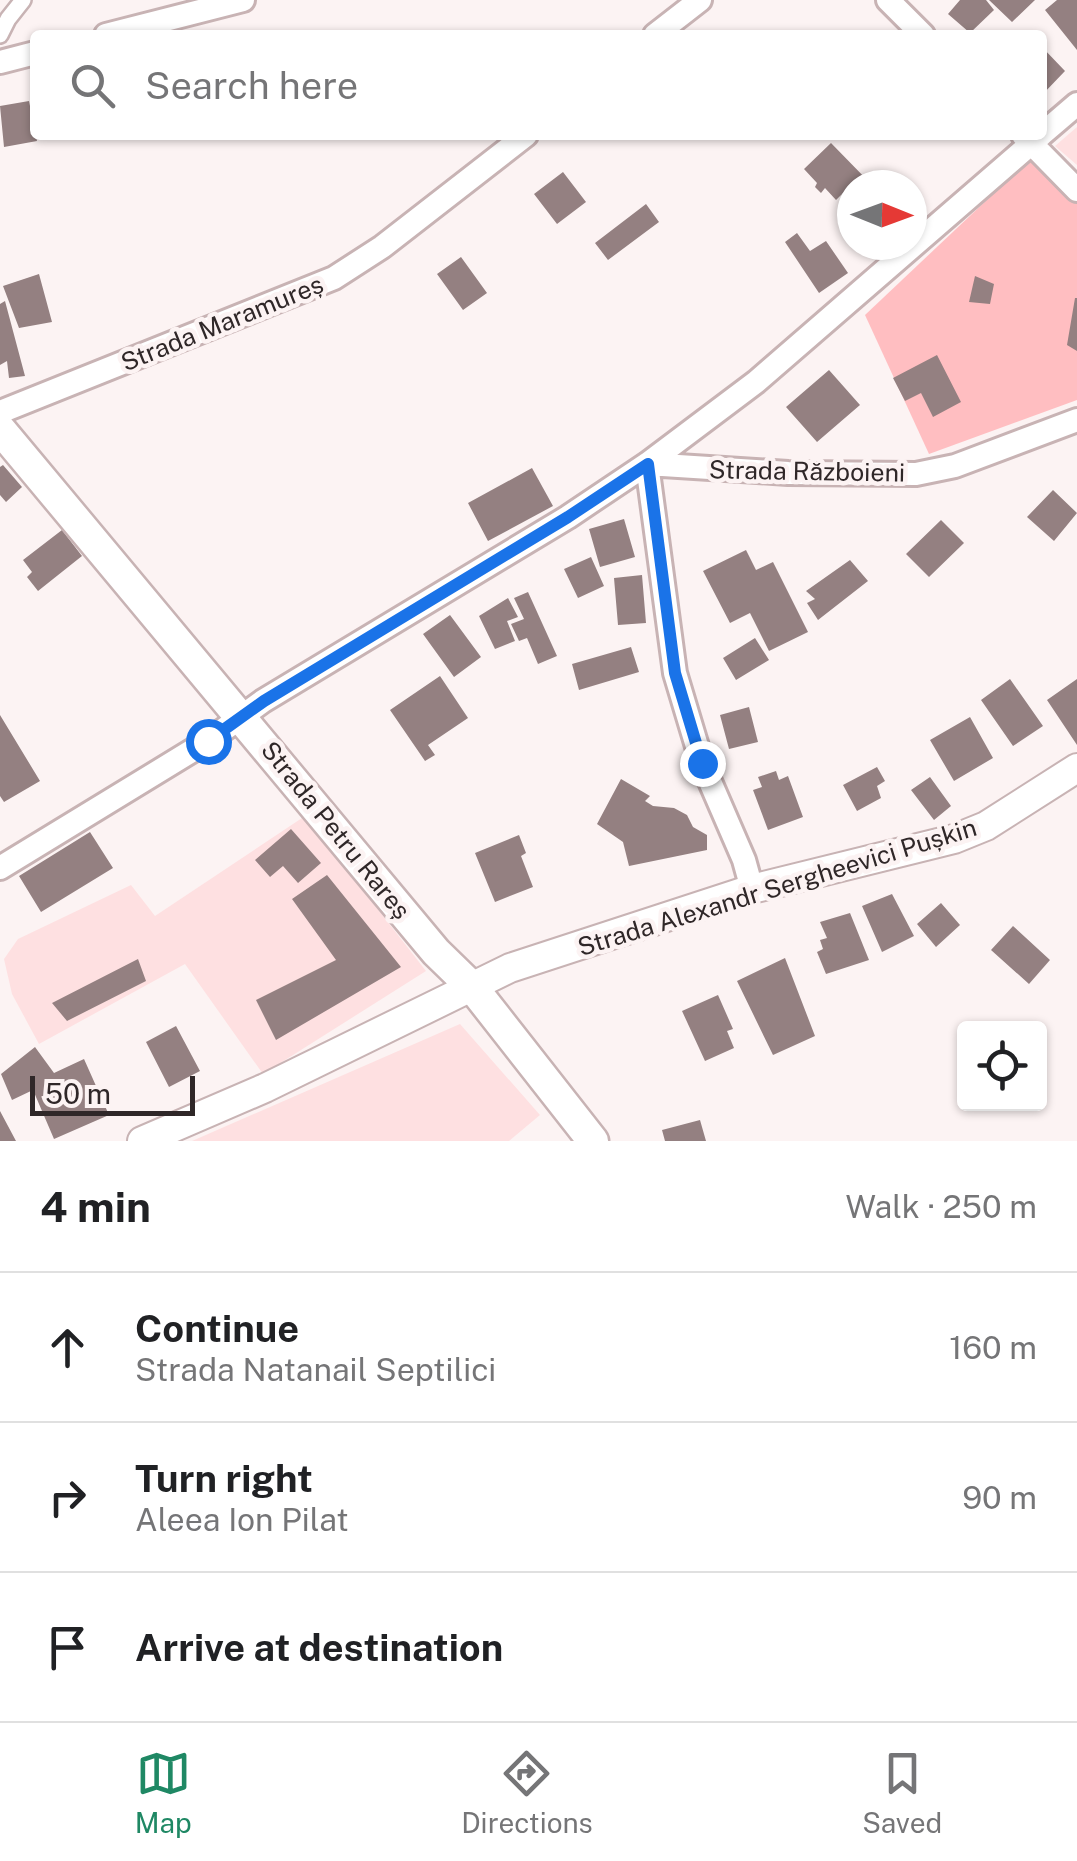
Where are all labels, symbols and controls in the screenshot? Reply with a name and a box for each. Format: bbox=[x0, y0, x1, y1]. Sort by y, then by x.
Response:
search box bbox=[30, 30, 1047, 140]
icon: search bbox=[65, 58, 120, 113]
text: Search here bbox=[145, 63, 358, 108]
north arrow bbox=[837, 170, 927, 260]
street label: Strada Maramureș bbox=[116, 269, 328, 377]
street label: Strada Războieni bbox=[709, 454, 905, 488]
route start bbox=[186, 719, 232, 765]
street label: Strada Petru Rareș bbox=[255, 735, 417, 925]
route end bbox=[680, 741, 726, 787]
street label: Strada Alexandr Sergheevici Pușkin bbox=[574, 812, 980, 962]
map controls bbox=[957, 1021, 1047, 1111]
button: locate bbox=[957, 1021, 1047, 1111]
scale bar bbox=[30, 1071, 195, 1116]
text: 50 m bbox=[45, 1077, 111, 1110]
text: 4 min bbox=[40, 1182, 151, 1231]
text: Walk · 250 m bbox=[845, 1188, 1037, 1225]
text: Continue bbox=[135, 1306, 299, 1351]
icon: ahead bbox=[40, 1320, 95, 1375]
text: 160 m bbox=[949, 1329, 1037, 1366]
text: Strada Natanail Septilici bbox=[135, 1351, 496, 1388]
text: Turn right bbox=[135, 1456, 313, 1501]
icon: right bbox=[40, 1470, 95, 1525]
text: 90 m bbox=[962, 1479, 1037, 1516]
text: Aleea Ion Pilat bbox=[135, 1501, 349, 1538]
icon: arrive bbox=[40, 1620, 95, 1675]
text: Arrive at destination bbox=[135, 1625, 503, 1670]
tab: Map bbox=[135, 1746, 192, 1839]
tab: Directions bbox=[461, 1746, 593, 1839]
tab: Saved bbox=[862, 1746, 942, 1839]

